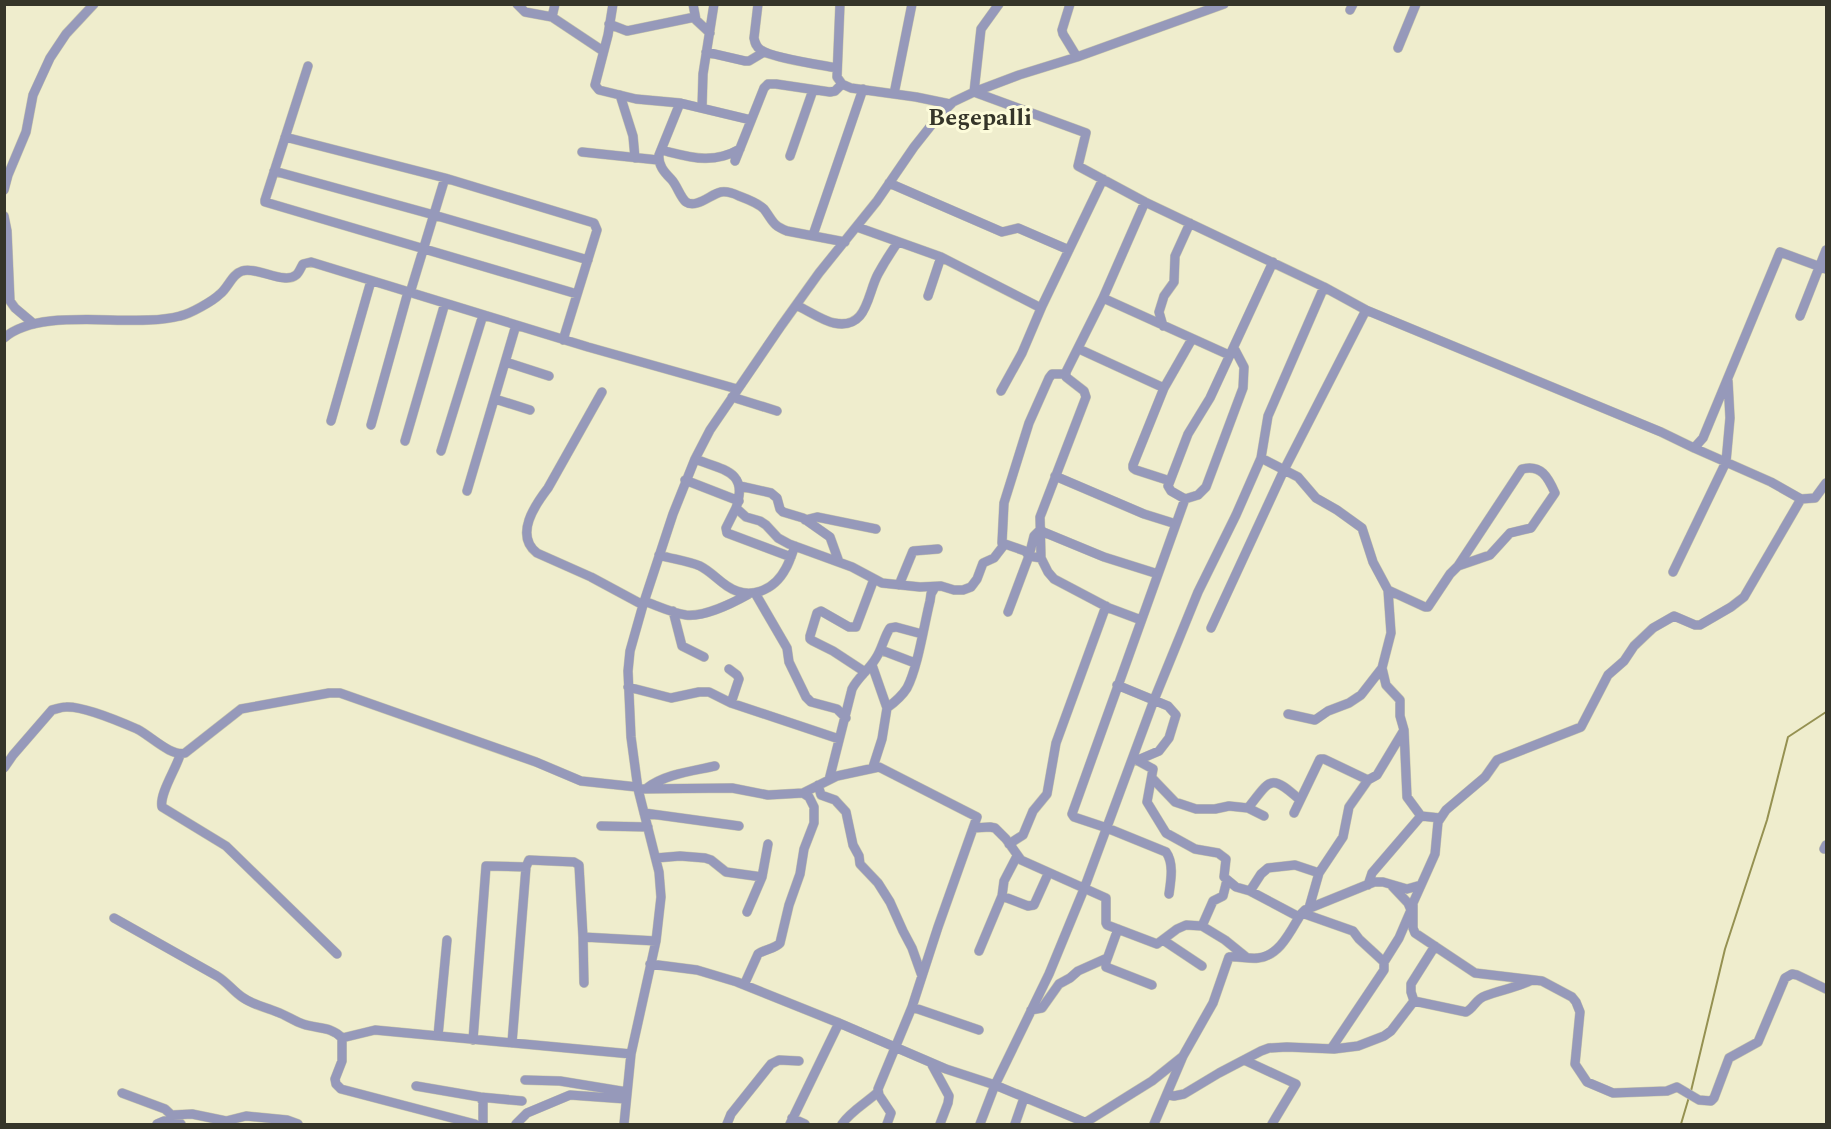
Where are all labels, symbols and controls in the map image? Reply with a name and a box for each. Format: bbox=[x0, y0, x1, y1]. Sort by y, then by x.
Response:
district label: Begepalli bbox=[928, 100, 1032, 136]

